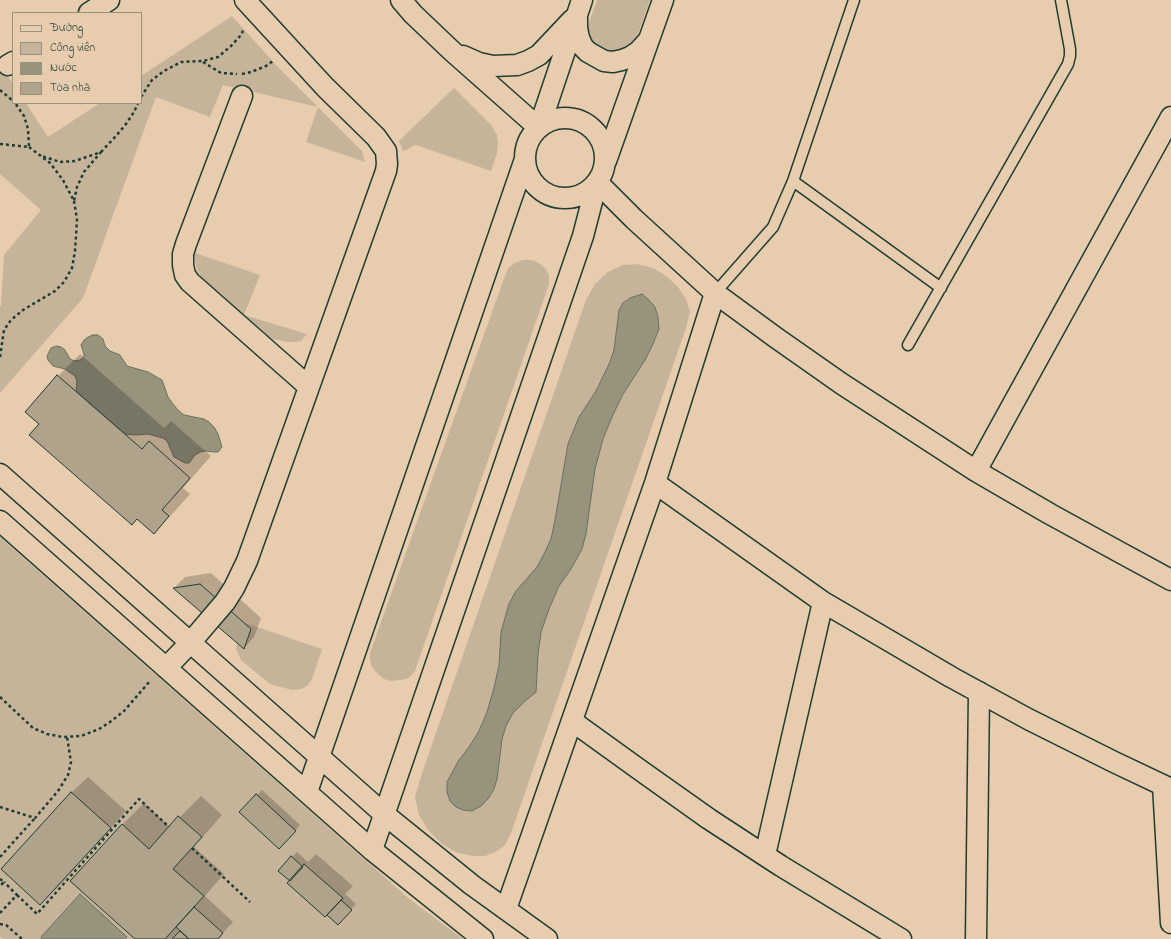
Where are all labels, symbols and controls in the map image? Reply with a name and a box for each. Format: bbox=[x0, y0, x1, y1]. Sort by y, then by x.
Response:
legend bbox=[12, 12, 142, 104]
text: Đường bbox=[50, 19, 83, 37]
text: Công viên bbox=[50, 39, 95, 57]
text: Nước bbox=[50, 59, 77, 77]
text: Tòa nhà bbox=[50, 79, 90, 97]

